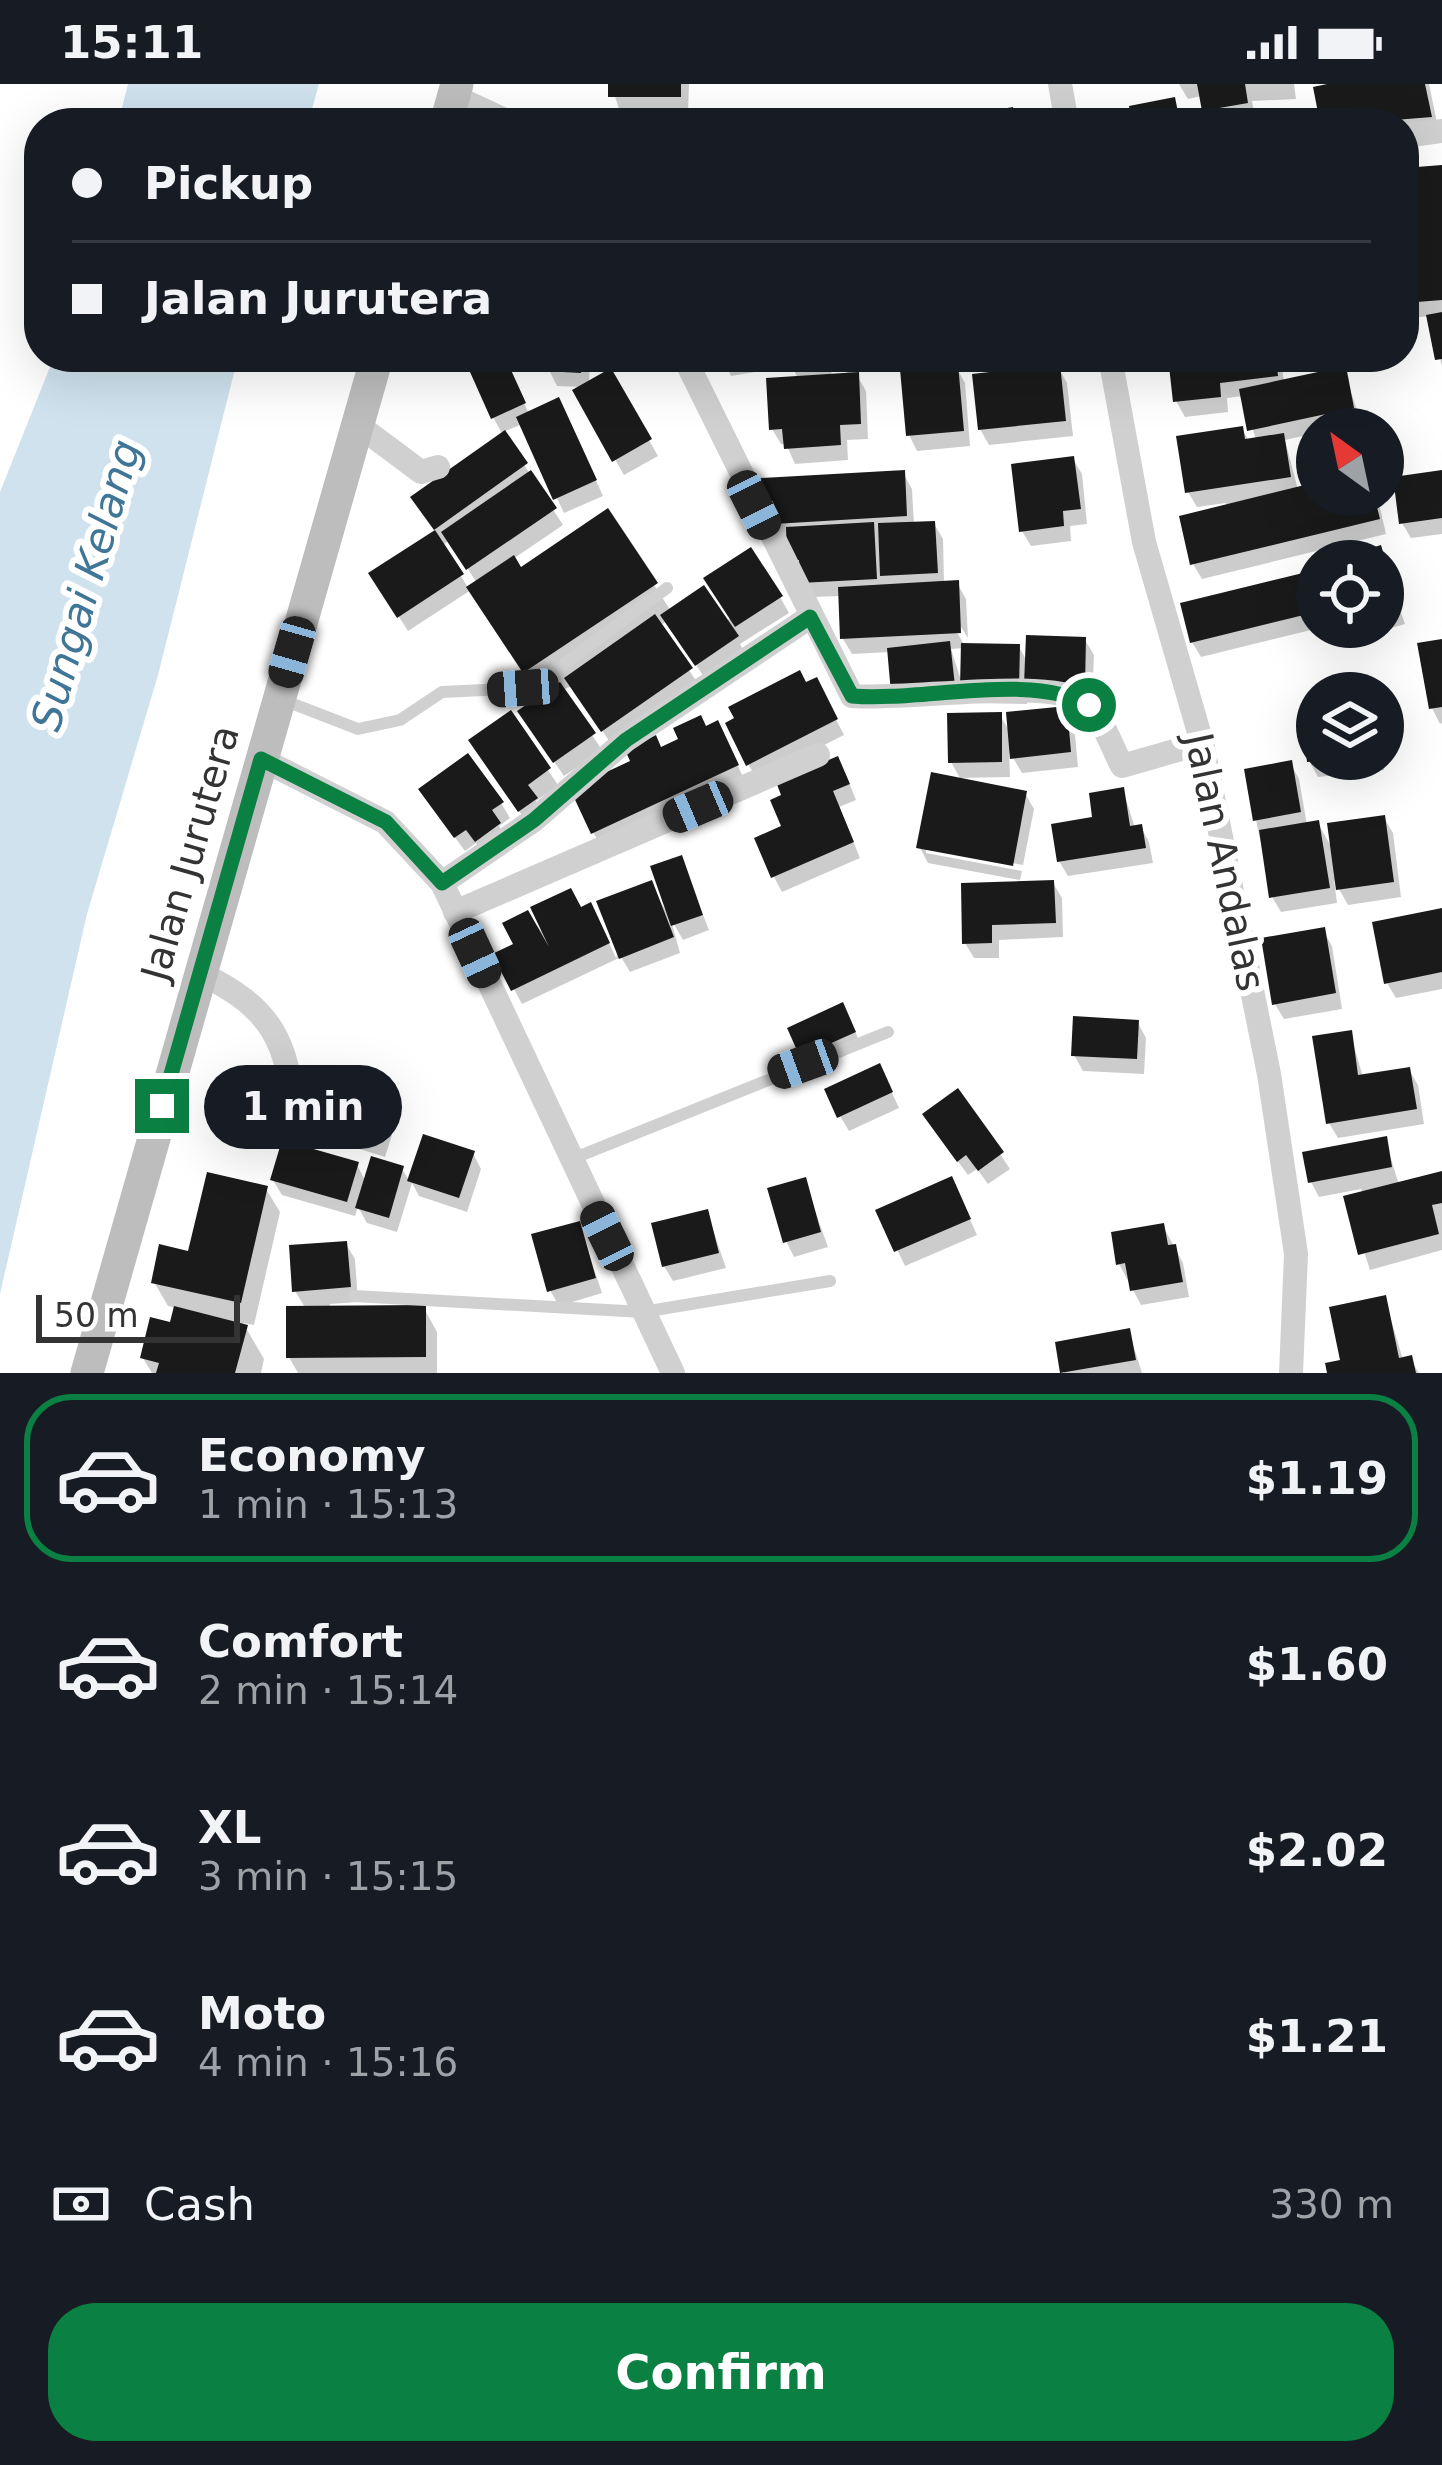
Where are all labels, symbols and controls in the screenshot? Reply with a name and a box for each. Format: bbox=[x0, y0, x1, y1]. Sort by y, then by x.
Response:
text: 15:11 bbox=[60, 16, 203, 69]
text: Pickup bbox=[144, 157, 313, 210]
text: Jalan Jurutera bbox=[144, 272, 492, 325]
north arrow bbox=[1296, 408, 1404, 516]
map controls bbox=[1296, 408, 1404, 780]
water label: Sungai Kelang bbox=[21, 434, 151, 736]
car bbox=[722, 465, 786, 545]
button: locate bbox=[1296, 540, 1404, 648]
car bbox=[265, 612, 319, 692]
car bbox=[486, 668, 560, 708]
button: layers bbox=[1296, 672, 1404, 780]
route start bbox=[1062, 678, 1116, 732]
street label: Jalan Jurutera bbox=[131, 720, 248, 989]
street label: Jalan Andalas bbox=[1175, 726, 1274, 995]
car bbox=[658, 776, 738, 838]
car bbox=[443, 913, 507, 993]
car bbox=[763, 1035, 843, 1093]
callout: 1 min bbox=[204, 1064, 402, 1148]
route end bbox=[135, 1079, 189, 1133]
text: 1 min bbox=[242, 1084, 364, 1129]
car bbox=[575, 1196, 639, 1276]
scale bar bbox=[36, 1289, 240, 1342]
text: 50 m bbox=[54, 1296, 139, 1335]
icon: car bbox=[54, 1424, 162, 1532]
text: Economy bbox=[198, 1429, 426, 1482]
text: $1.19 bbox=[1246, 1452, 1388, 1505]
text: 1 min · 15:13 bbox=[198, 1482, 458, 1527]
icon: car bbox=[54, 1610, 162, 1718]
text: Comfort bbox=[198, 1615, 403, 1668]
text: $1.60 bbox=[1246, 1638, 1388, 1691]
text: 2 min · 15:14 bbox=[198, 1668, 458, 1713]
icon: car bbox=[54, 1796, 162, 1904]
text: XL bbox=[198, 1801, 261, 1854]
text: $2.02 bbox=[1246, 1824, 1388, 1877]
text: 3 min · 15:15 bbox=[198, 1854, 458, 1899]
icon: car bbox=[54, 1982, 162, 2090]
text: Moto bbox=[198, 1987, 326, 2040]
text: $1.21 bbox=[1246, 2010, 1388, 2063]
text: 4 min · 15:16 bbox=[198, 2040, 458, 2085]
icon: cash bbox=[48, 2171, 114, 2237]
text: Cash bbox=[144, 2178, 255, 2231]
text: 330 m bbox=[1269, 2182, 1394, 2227]
button: Confirm bbox=[48, 2303, 1394, 2441]

